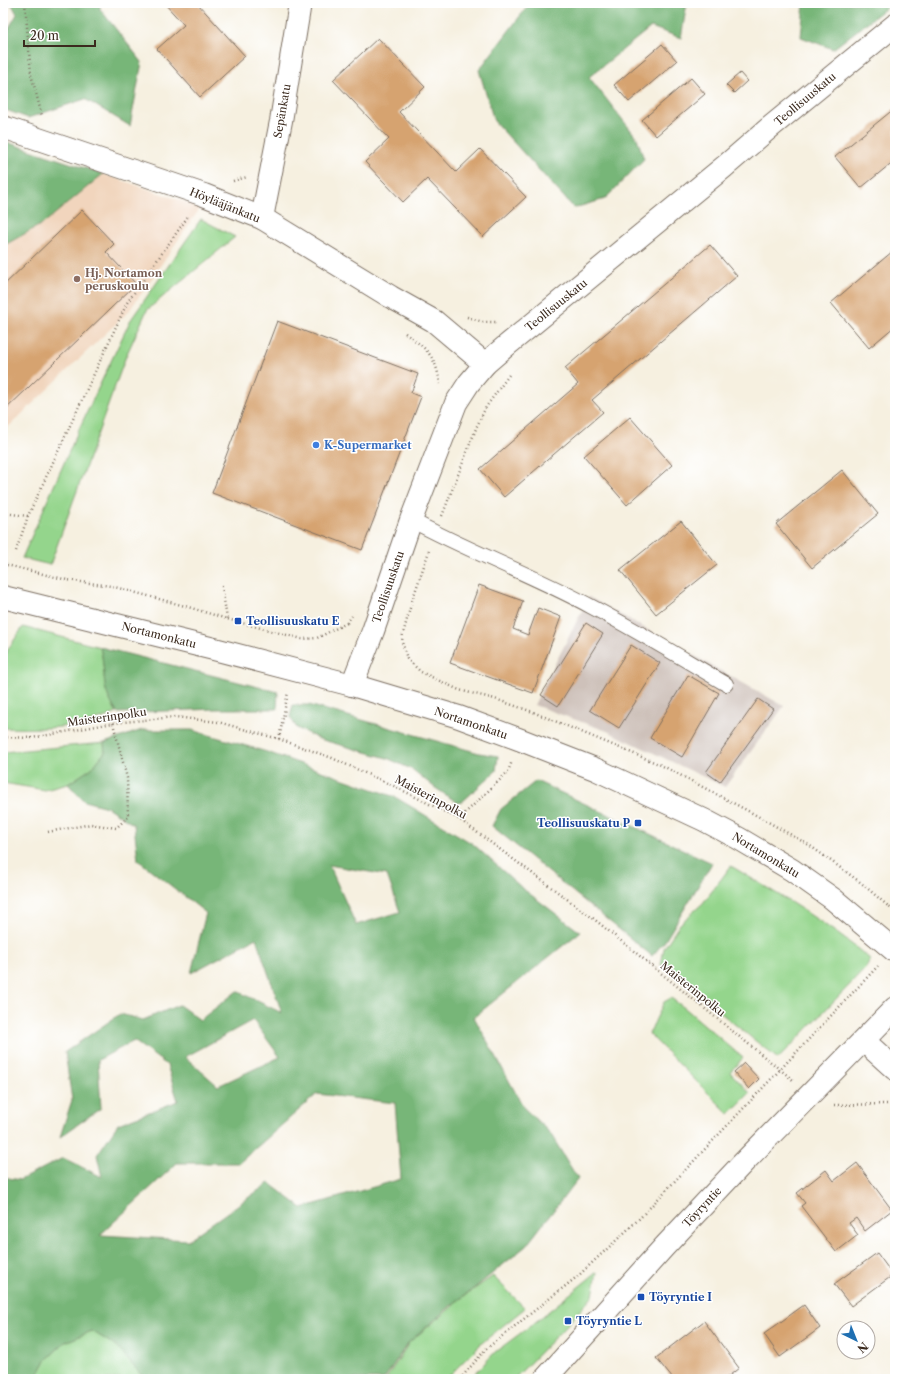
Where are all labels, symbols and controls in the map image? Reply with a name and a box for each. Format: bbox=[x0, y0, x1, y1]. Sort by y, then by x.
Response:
scale bar bbox=[24, 22, 95, 48]
text: 20 m bbox=[30, 28, 59, 43]
street label: Teollisuuskatu bbox=[772, 69, 839, 129]
street label: Sepänkatu bbox=[270, 83, 294, 139]
street label: Höylääjänkatu bbox=[188, 184, 263, 226]
place label: Hj. Nortamon peruskoulu bbox=[85, 266, 163, 293]
marker: Hj. Nortamon peruskoulu bbox=[72, 274, 82, 284]
street label: Teollisuuskatu bbox=[522, 276, 590, 334]
place label: K-Supermarket bbox=[324, 438, 412, 452]
marker: K-Supermarket bbox=[311, 440, 321, 450]
street label: Teollisuuskatu bbox=[369, 549, 407, 625]
place label: Teollisuuskatu E bbox=[246, 614, 339, 628]
marker: Teollisuuskatu E bbox=[233, 616, 243, 626]
street label: Nortamonkatu bbox=[120, 619, 198, 651]
street label: Maisterinpolku bbox=[67, 704, 148, 729]
street label: Nortamonkatu bbox=[433, 704, 510, 742]
street label: Maisterinpolku bbox=[393, 772, 470, 822]
place label: Teollisuuskatu P bbox=[537, 816, 630, 830]
marker: Teollisuuskatu P bbox=[633, 818, 643, 828]
street label: Nortamonkatu bbox=[730, 829, 803, 881]
street label: Maisterinpolku bbox=[658, 958, 729, 1020]
street label: Töyryntie bbox=[680, 1184, 724, 1230]
place label: Töyryntie I bbox=[649, 1290, 712, 1304]
marker: Töyryntie I bbox=[636, 1292, 646, 1302]
place label: Töyryntie L bbox=[576, 1314, 642, 1328]
marker: Töyryntie L bbox=[563, 1316, 573, 1326]
north arrow bbox=[836, 1320, 876, 1360]
text: N bbox=[854, 1339, 871, 1356]

